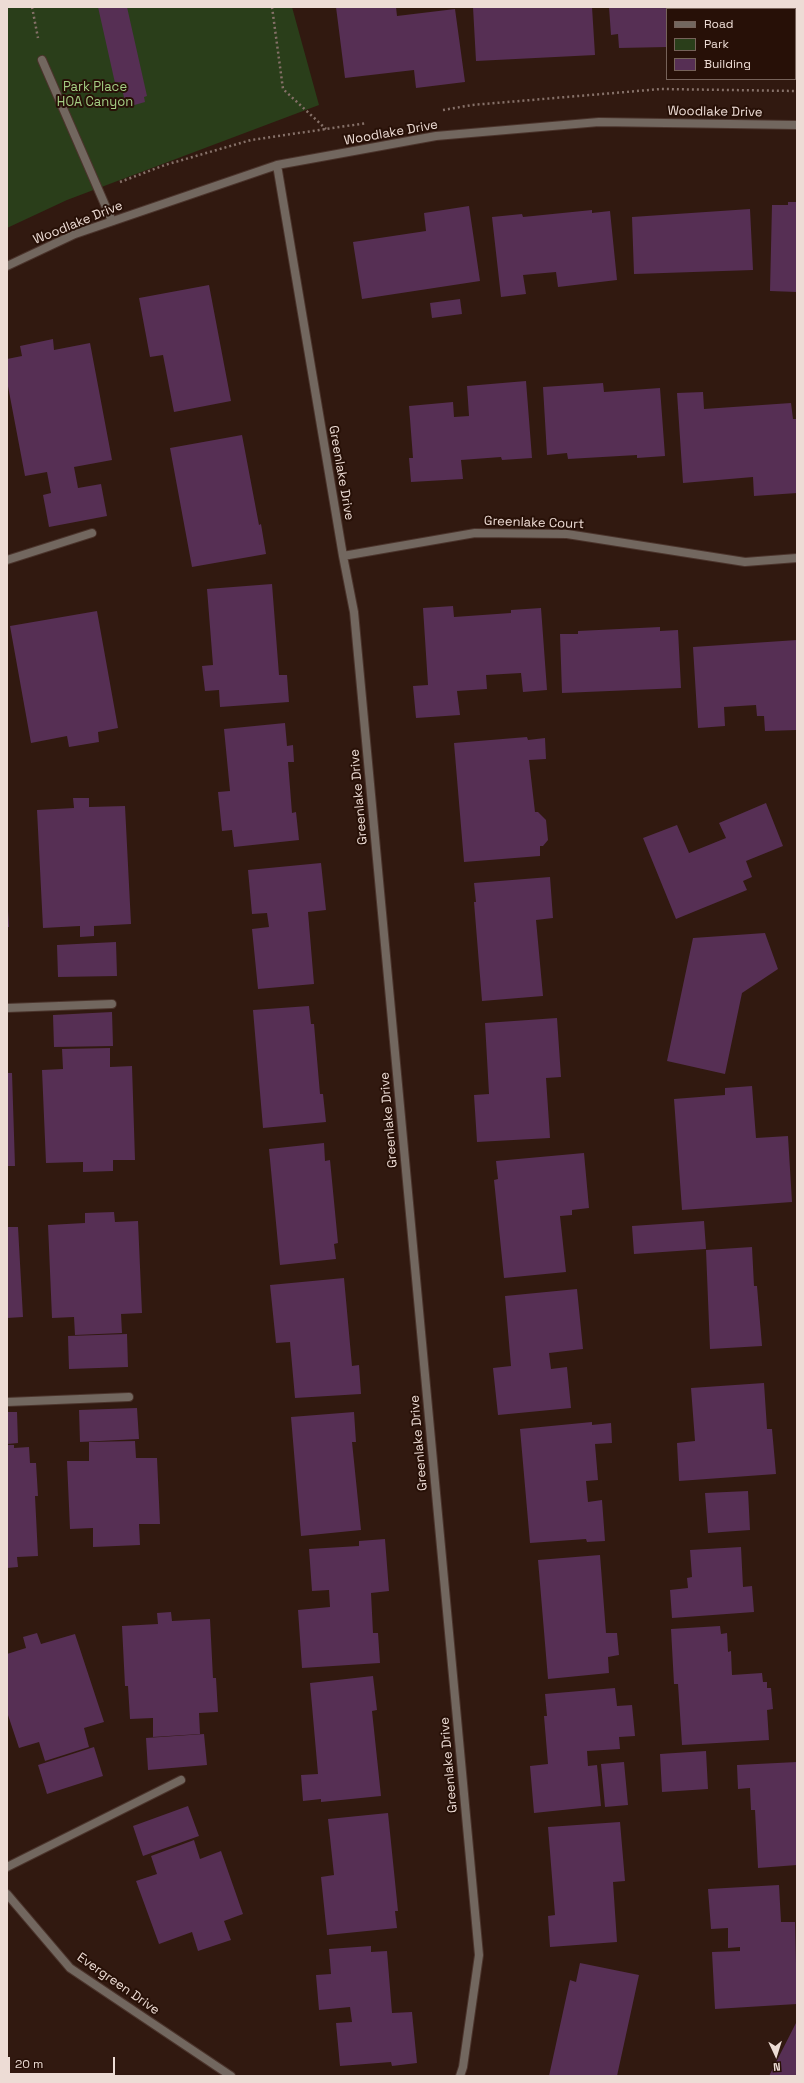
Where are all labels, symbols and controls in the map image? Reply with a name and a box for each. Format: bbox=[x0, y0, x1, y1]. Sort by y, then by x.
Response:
legend bbox=[666, 8, 796, 80]
text: Road bbox=[704, 16, 733, 32]
text: Park bbox=[704, 36, 729, 52]
text: Building bbox=[704, 56, 751, 72]
park label: Park Place HOA Canyon bbox=[57, 79, 133, 110]
street label: Woodlake Drive bbox=[667, 103, 763, 121]
street label: Woodlake Drive bbox=[343, 117, 439, 149]
street label: Woodlake Drive bbox=[31, 198, 125, 248]
street label: Greenlake Drive bbox=[325, 424, 357, 522]
street label: Greenlake Court bbox=[484, 513, 584, 533]
street label: Greenlake Drive bbox=[347, 748, 371, 846]
street label: Greenlake Drive bbox=[377, 1071, 401, 1169]
street label: Greenlake Drive bbox=[407, 1394, 431, 1492]
street label: Greenlake Drive bbox=[437, 1716, 461, 1814]
street label: Evergreen Drive bbox=[74, 1950, 162, 2018]
north arrow bbox=[756, 2035, 796, 2075]
scale bar bbox=[10, 2049, 117, 2075]
text: 20 m bbox=[15, 2056, 43, 2072]
text: N bbox=[773, 2060, 781, 2074]

